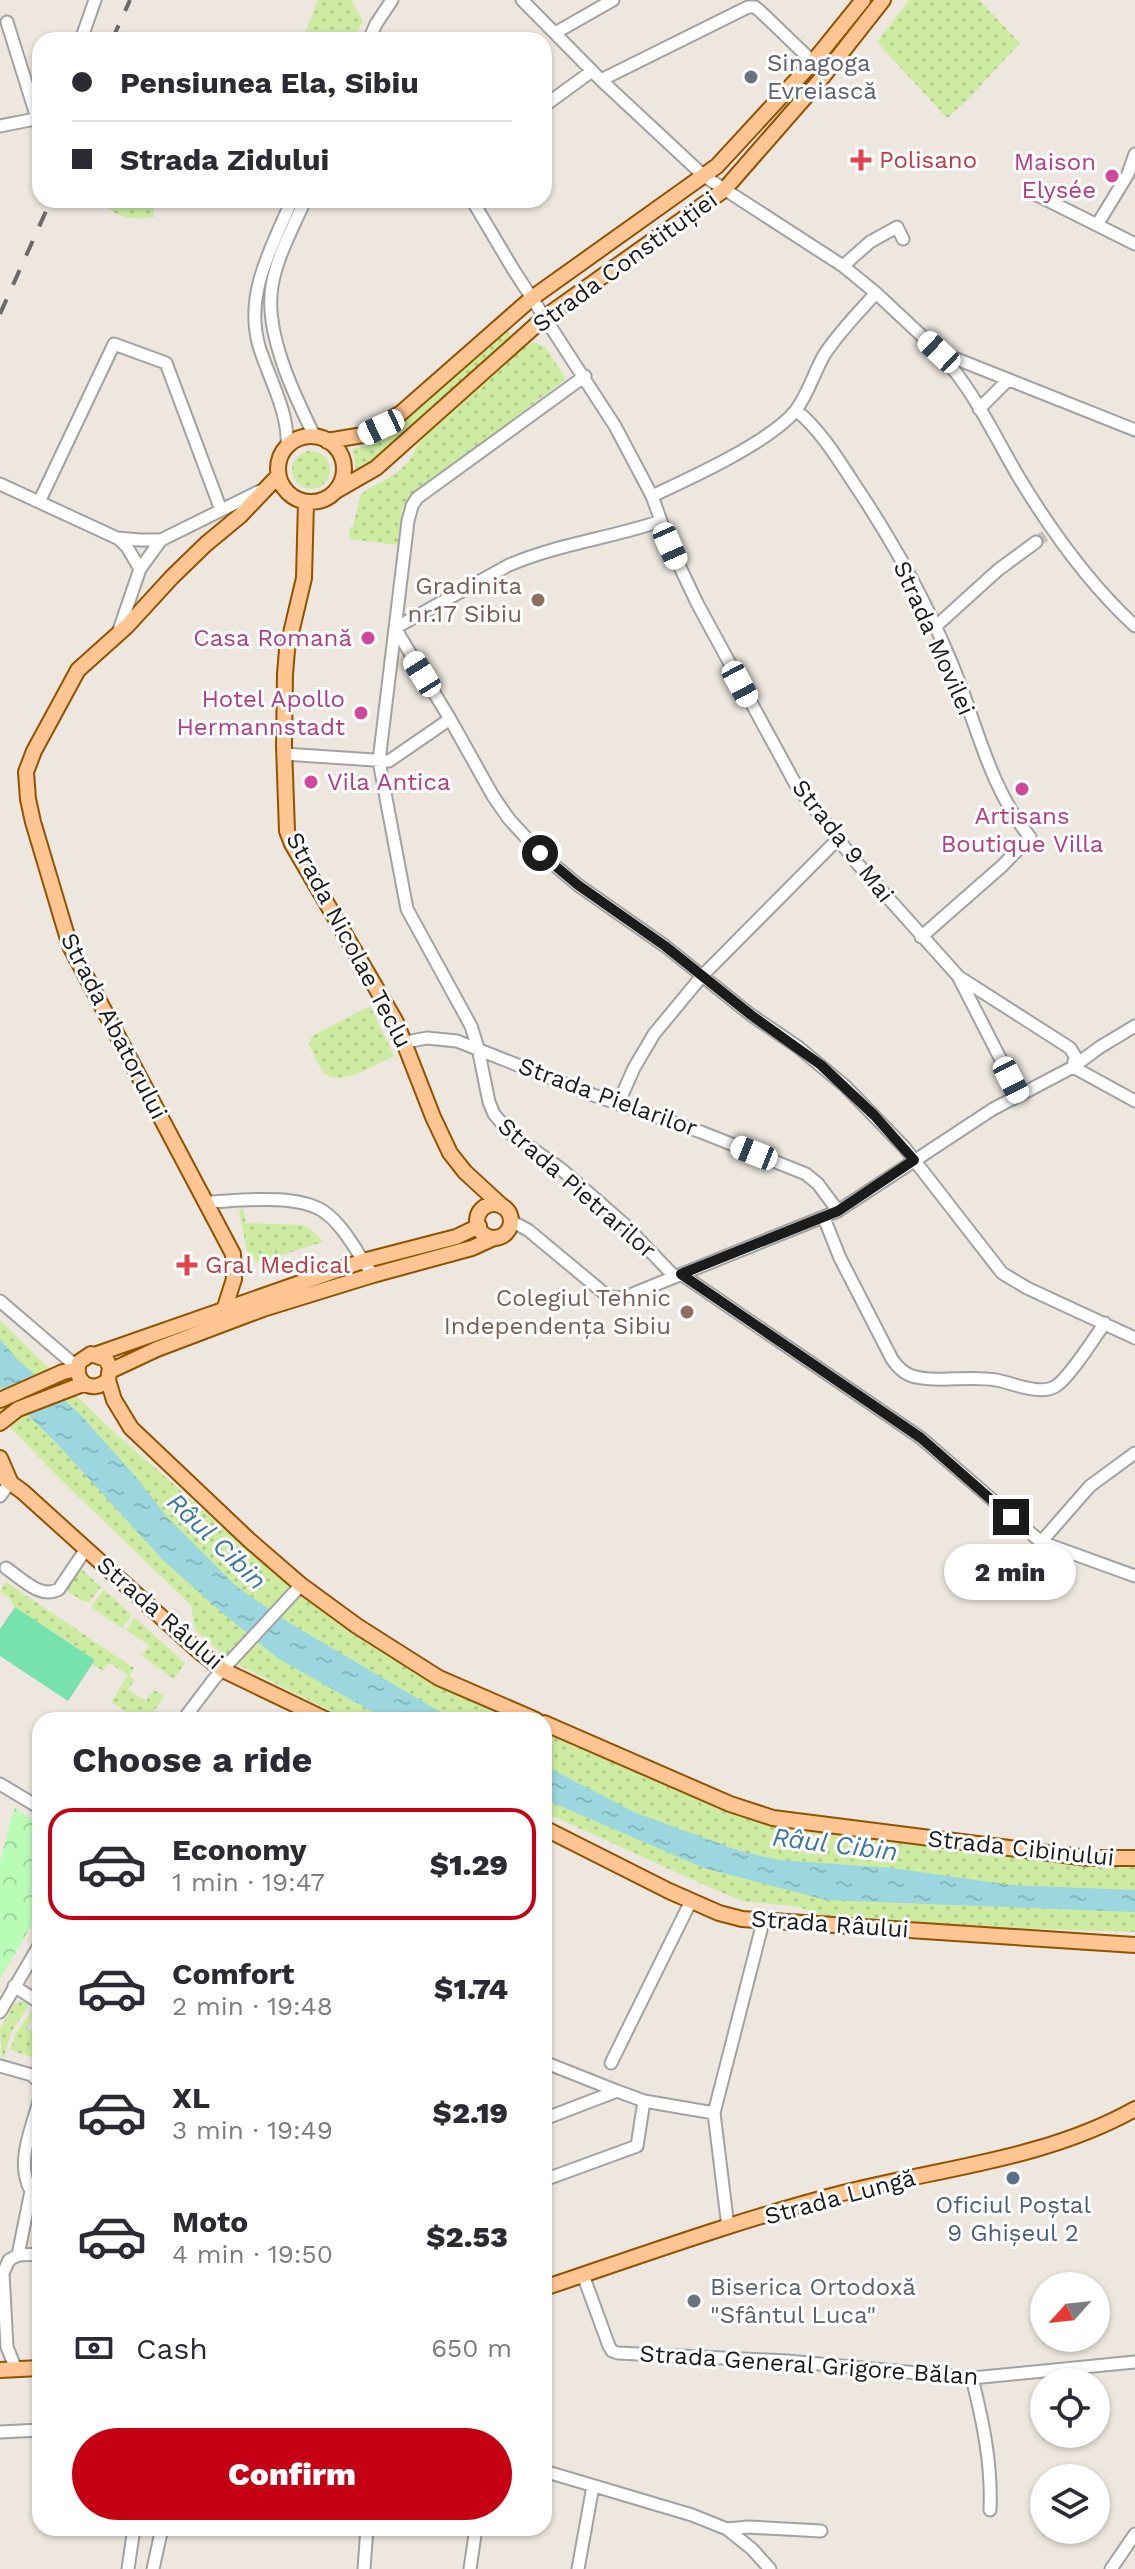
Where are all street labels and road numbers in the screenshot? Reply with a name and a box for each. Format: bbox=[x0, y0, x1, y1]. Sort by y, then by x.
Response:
street label: Strada Constituției bbox=[527, 186, 723, 338]
street label: Strada Movilei bbox=[887, 557, 981, 719]
street label: Strada 9 Mai bbox=[786, 774, 900, 908]
street label: Strada Nicolae Teclu bbox=[280, 827, 418, 1053]
street label: Strada Abatorului bbox=[55, 928, 173, 1124]
street label: Strada Pielarilor bbox=[515, 1052, 701, 1142]
street label: Strada Pietrarilor bbox=[492, 1112, 662, 1264]
street label: Strada Râului bbox=[91, 1551, 229, 1675]
street label: Strada Cibinului bbox=[926, 1824, 1116, 1872]
street label: Strada Râului bbox=[750, 1905, 910, 1943]
street label: Strada Lungă bbox=[762, 2163, 918, 2231]
street label: Strada General Grigore Bălan bbox=[639, 2339, 979, 2391]

